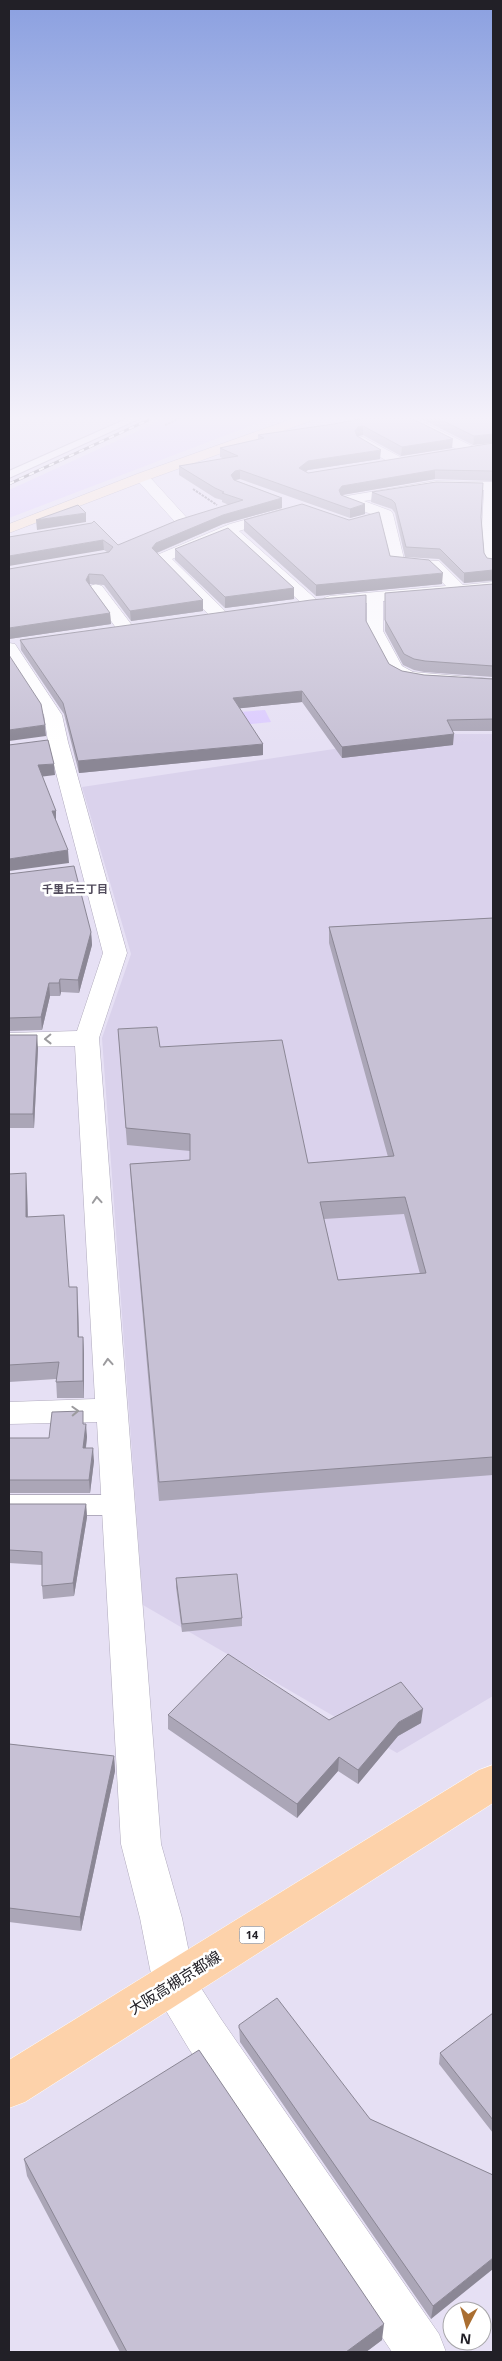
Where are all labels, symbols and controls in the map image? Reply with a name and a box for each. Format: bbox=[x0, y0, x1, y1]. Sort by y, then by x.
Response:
district label: 千里丘三丁目 bbox=[42, 881, 108, 896]
one-way arrow bbox=[44, 1034, 52, 1044]
one-way arrow bbox=[92, 1195, 103, 1203]
one-way arrow bbox=[102, 1357, 113, 1365]
one-way arrow bbox=[71, 1406, 79, 1417]
road number: 14 bbox=[240, 1926, 264, 1944]
street label: 大阪高槻京都線 bbox=[125, 1946, 224, 2018]
north arrow bbox=[442, 2301, 492, 2351]
text: N bbox=[459, 2329, 472, 2349]

